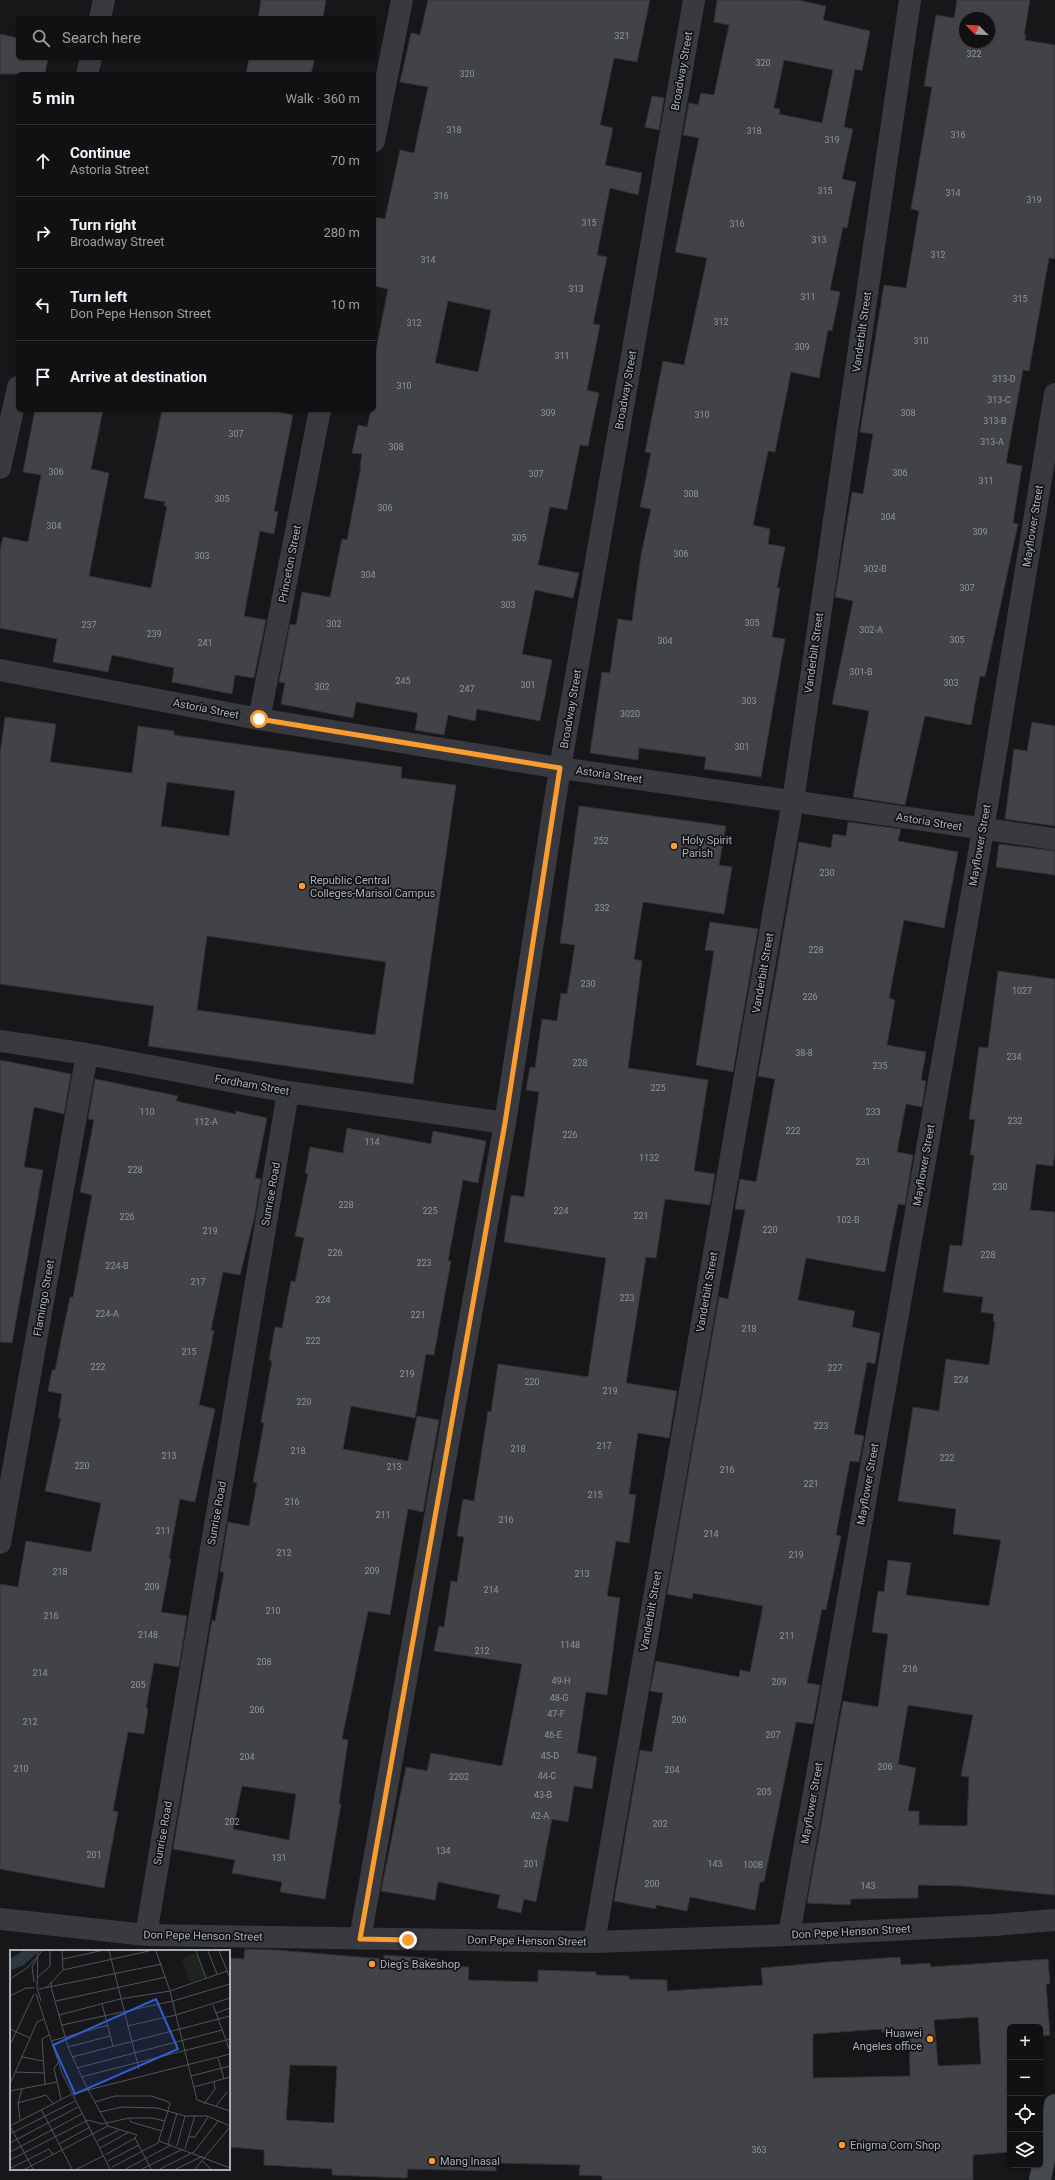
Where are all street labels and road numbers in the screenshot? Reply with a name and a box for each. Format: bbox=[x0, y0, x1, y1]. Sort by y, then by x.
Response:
street label: Broadway Street bbox=[669, 30, 695, 112]
street label: Vanderbilt Street bbox=[850, 290, 874, 373]
street label: Broadway Street bbox=[613, 349, 639, 431]
street label: Mayflower Street bbox=[1020, 484, 1046, 568]
street label: Princeton Street bbox=[276, 524, 304, 604]
street label: Vanderbilt Street bbox=[802, 611, 826, 694]
street label: Broadway Street bbox=[558, 668, 584, 750]
street label: Astoria Street bbox=[172, 696, 240, 722]
street label: Astoria Street bbox=[575, 764, 643, 786]
street label: Mayflower Street bbox=[966, 803, 994, 887]
street label: Astoria Street bbox=[895, 810, 963, 834]
street label: Vanderbilt Street bbox=[750, 931, 777, 1014]
street label: Fordham Street bbox=[214, 1072, 291, 1098]
street label: Mayflower Street bbox=[910, 1123, 938, 1207]
street label: Sunrise Road bbox=[259, 1161, 283, 1227]
street label: Vanderbilt Street bbox=[694, 1250, 721, 1333]
street label: Flamingo Street bbox=[31, 1258, 57, 1337]
street label: Mayflower Street bbox=[854, 1442, 882, 1526]
street label: Sunrise Road bbox=[205, 1480, 229, 1546]
street label: Vanderbilt Street bbox=[638, 1569, 665, 1652]
street label: Mayflower Street bbox=[798, 1761, 826, 1845]
street label: Sunrise Road bbox=[151, 1800, 175, 1866]
street label: Don Pepe Henson Street bbox=[791, 1922, 911, 1942]
street label: Don Pepe Henson Street bbox=[143, 1928, 263, 1944]
street label: Don Pepe Henson Street bbox=[467, 1933, 587, 1949]

